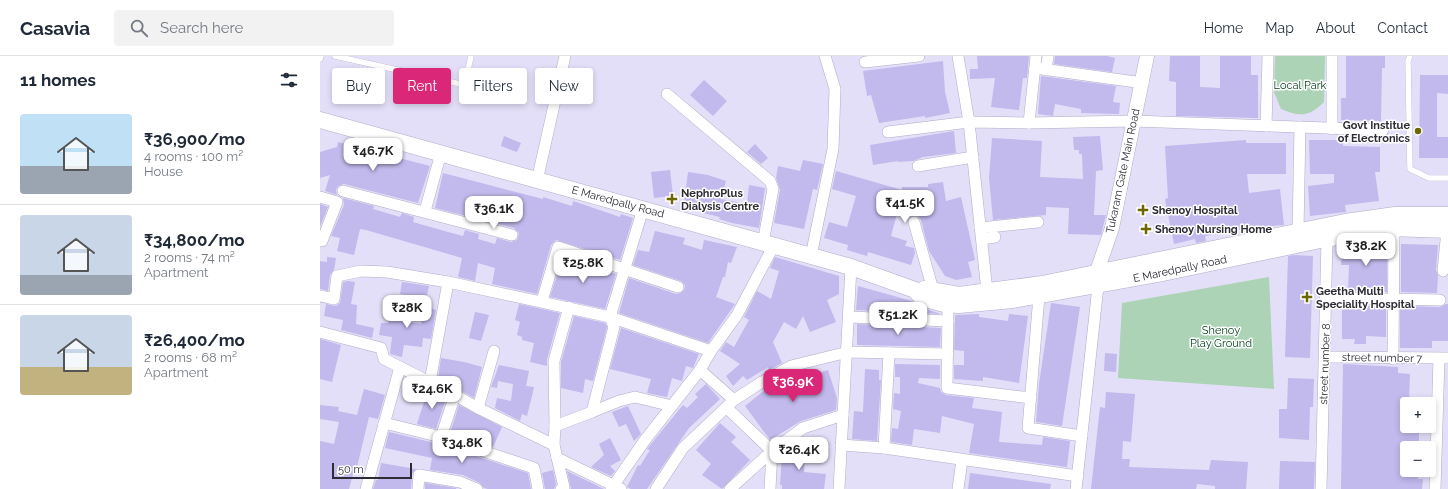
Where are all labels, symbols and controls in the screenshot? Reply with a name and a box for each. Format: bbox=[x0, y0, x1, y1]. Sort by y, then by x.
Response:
search box bbox=[114, 10, 394, 46]
text: Casavia bbox=[20, 17, 90, 39]
icon: search bbox=[128, 17, 150, 39]
text: Search here bbox=[160, 19, 243, 37]
text: Home bbox=[1204, 20, 1243, 36]
text: Map bbox=[1265, 20, 1294, 36]
text: About bbox=[1316, 20, 1355, 36]
text: Contact bbox=[1377, 20, 1428, 36]
chip: Buy bbox=[332, 68, 385, 104]
chip: Rent bbox=[393, 68, 451, 104]
chip: Filters bbox=[459, 68, 527, 104]
chip: New bbox=[535, 68, 593, 104]
icon: filters bbox=[278, 69, 300, 91]
text: 11 homes bbox=[20, 70, 96, 90]
park label: Local Park bbox=[1274, 79, 1327, 92]
street label: Tukaram Gate Main Road bbox=[1103, 107, 1143, 235]
place label: Govt Institue of Electronics bbox=[1338, 119, 1411, 145]
marker: Govt Institue of Electronics bbox=[1413, 126, 1423, 136]
text: ₹36,900/mo bbox=[144, 129, 245, 149]
icon: home bbox=[52, 130, 100, 178]
pin: ₹46.7K bbox=[340, 138, 406, 172]
text: ₹46.7K bbox=[353, 143, 393, 158]
text: 4 rooms · 100 m² bbox=[144, 149, 243, 164]
text: House bbox=[144, 164, 183, 179]
street label: E Maredpally Road bbox=[570, 183, 666, 221]
place label: NephroPlus Dialysis Centre bbox=[681, 187, 760, 213]
pin: ₹41.5K bbox=[872, 190, 938, 224]
marker: NephroPlus Dialysis Centre bbox=[666, 193, 678, 205]
text: ₹41.5K bbox=[885, 195, 925, 210]
pin: ₹36.1K bbox=[461, 196, 527, 230]
text: ₹36.1K bbox=[474, 201, 514, 216]
marker: Shenoy Hospital bbox=[1137, 204, 1149, 216]
place label: Shenoy Hospital bbox=[1152, 204, 1238, 217]
marker: Shenoy Nursing Home bbox=[1140, 223, 1152, 235]
place label: Shenoy Nursing Home bbox=[1155, 223, 1272, 236]
text: ₹34,800/mo bbox=[144, 230, 245, 250]
icon: home bbox=[52, 231, 100, 279]
pin: ₹38.2K bbox=[1333, 233, 1399, 267]
text: ₹38.2K bbox=[1345, 238, 1387, 253]
text: 2 rooms · 74 m² bbox=[144, 250, 235, 265]
pin: ₹25.8K bbox=[550, 250, 616, 284]
street label: E Maredpally Road bbox=[1132, 253, 1228, 285]
text: ₹25.8K bbox=[563, 255, 603, 270]
text: Apartment bbox=[144, 265, 208, 280]
place label: Geetha Multi Speciality Hospital bbox=[1316, 285, 1415, 311]
marker: Geetha Multi Speciality Hospital bbox=[1301, 291, 1313, 303]
pin: ₹28K bbox=[383, 295, 431, 329]
text: ₹28K bbox=[392, 300, 422, 315]
pin: ₹51.2K bbox=[865, 302, 931, 336]
text: ₹51.2K bbox=[878, 307, 918, 322]
street label: street number 8 bbox=[1317, 323, 1333, 405]
park label: Shenoy Play Ground bbox=[1190, 324, 1252, 350]
text: ₹26,400/mo bbox=[144, 330, 245, 350]
icon: home bbox=[52, 331, 100, 379]
text: 2 rooms · 68 m² bbox=[144, 350, 237, 365]
street label: street number 7 bbox=[1342, 351, 1423, 365]
text: Apartment bbox=[144, 365, 208, 380]
pin: ₹36.9K bbox=[760, 369, 826, 403]
text: ₹36.9K bbox=[772, 374, 814, 389]
pin: ₹24.6K bbox=[399, 376, 465, 410]
text: ₹24.6K bbox=[411, 381, 453, 396]
map controls bbox=[1400, 397, 1436, 477]
button: + bbox=[1400, 397, 1436, 433]
pin: ₹34.8K bbox=[429, 430, 495, 464]
text: ₹34.8K bbox=[441, 435, 483, 450]
pin: ₹26.4K bbox=[766, 437, 832, 471]
button: − bbox=[1400, 441, 1436, 477]
text: ₹26.4K bbox=[778, 442, 820, 457]
scale bar bbox=[332, 461, 412, 480]
text: 50 m bbox=[338, 463, 364, 476]

